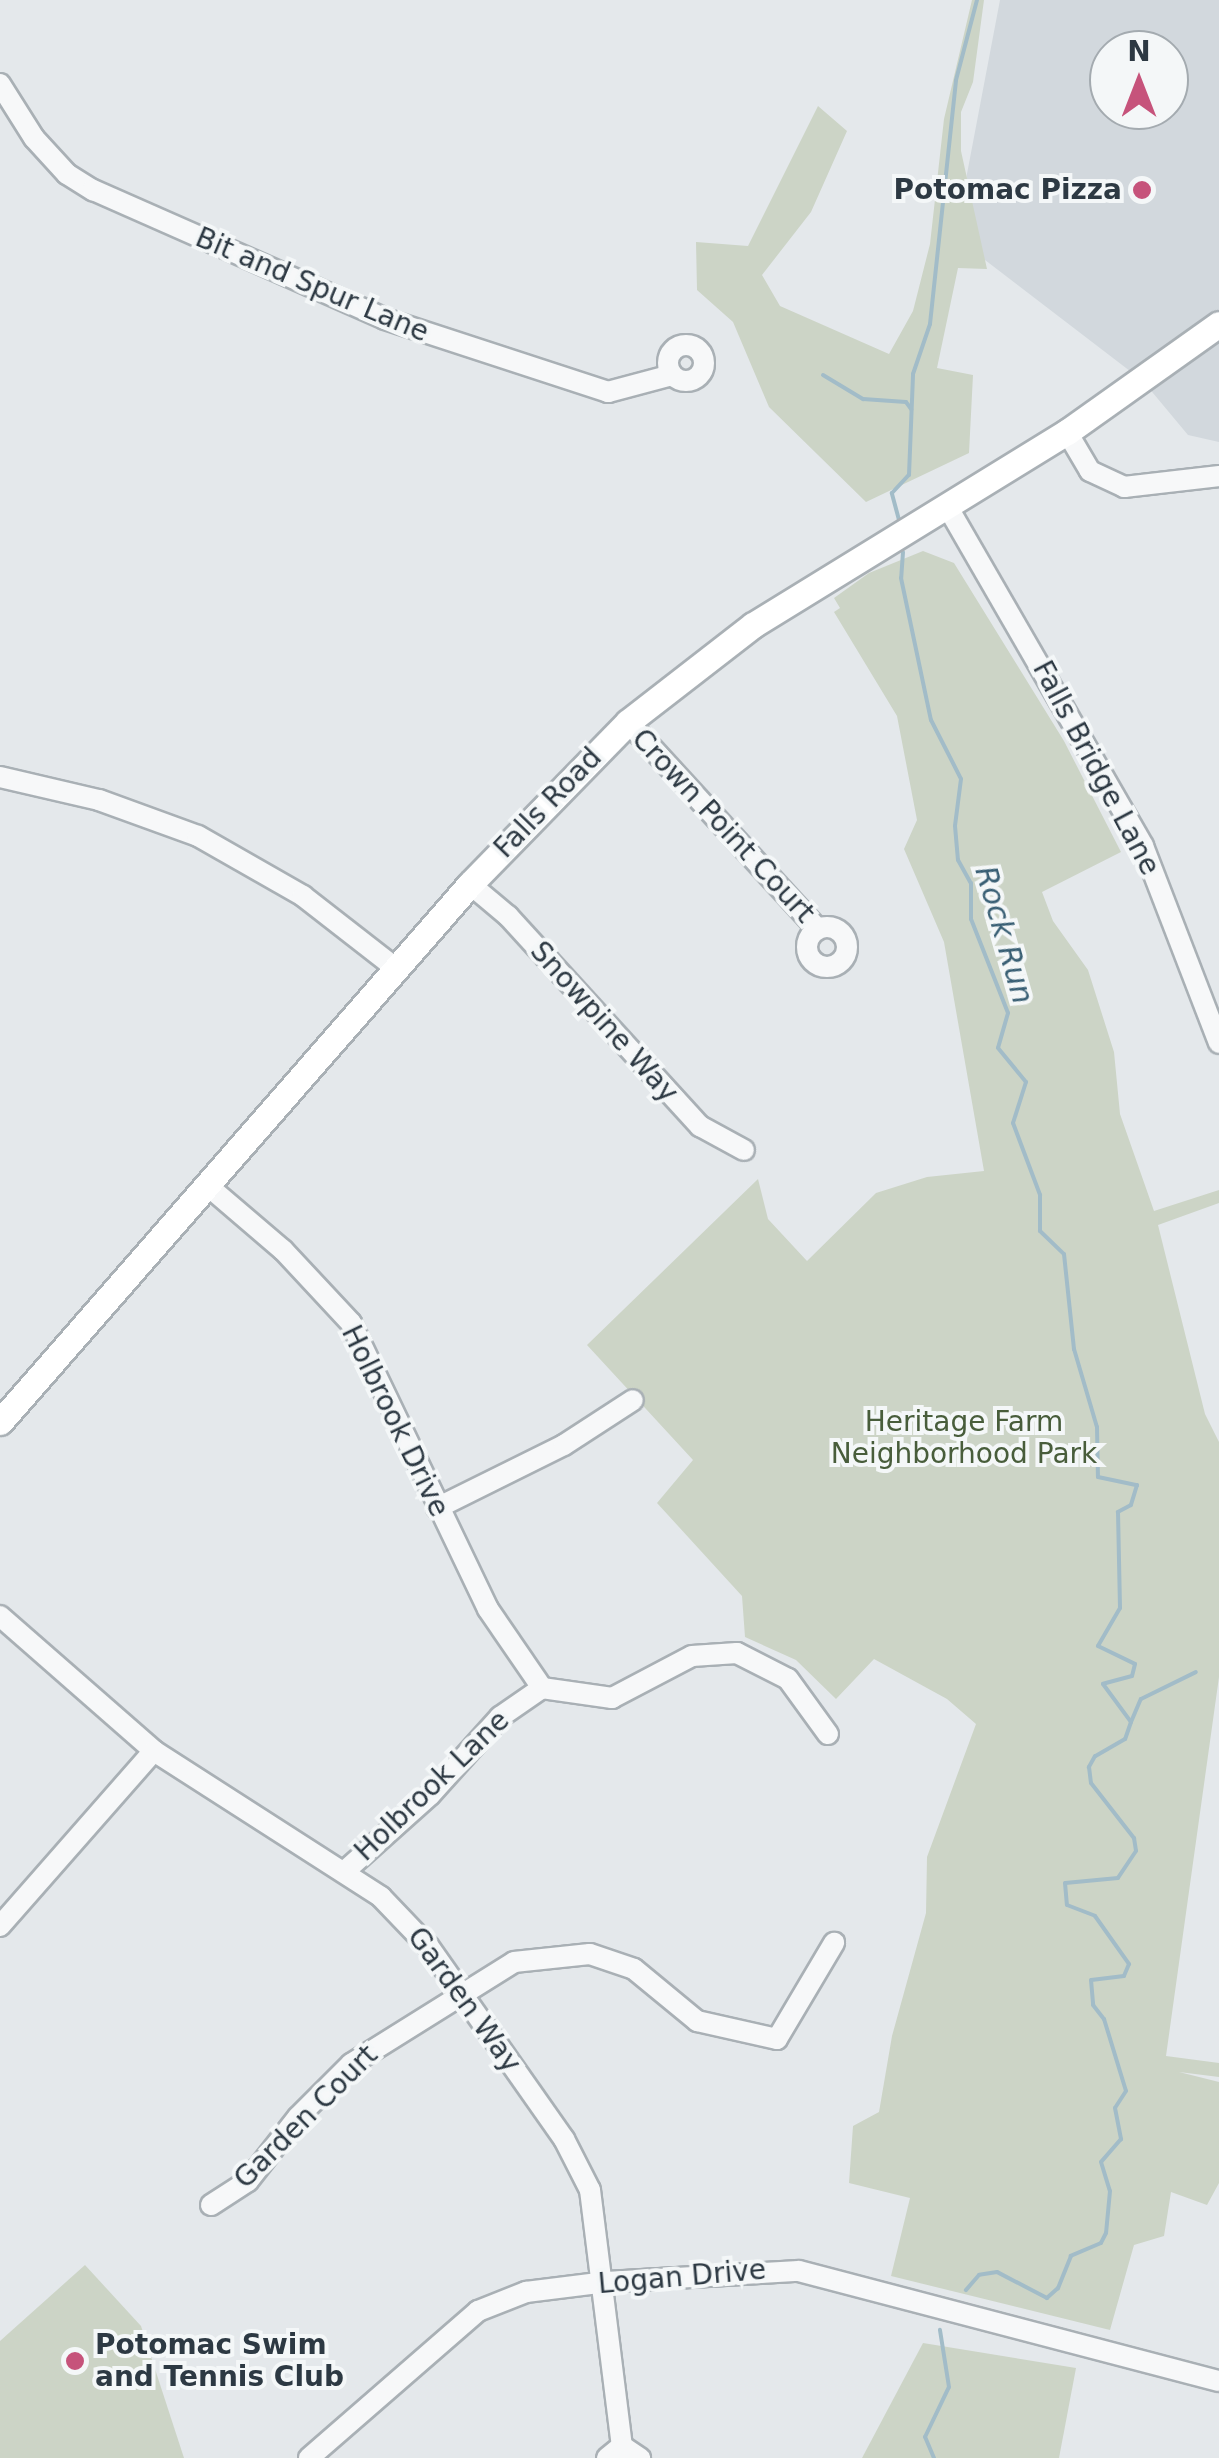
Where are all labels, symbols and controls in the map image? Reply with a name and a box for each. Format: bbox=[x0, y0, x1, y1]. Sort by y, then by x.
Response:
north arrow bbox=[1089, 30, 1189, 130]
text: N bbox=[1127, 35, 1151, 68]
place label: Potomac Pizza bbox=[894, 173, 1122, 207]
marker: Potomac Pizza bbox=[1131, 179, 1153, 201]
street label: Bit and Spur Lane bbox=[190, 221, 434, 349]
street label: Falls Bridge Lane bbox=[1025, 655, 1167, 881]
street label: Crown Point Court bbox=[625, 722, 821, 930]
street label: Falls Road bbox=[487, 741, 609, 865]
water label: Rock Run bbox=[967, 862, 1041, 1008]
street label: Snowpine Way bbox=[523, 935, 685, 1109]
street label: Holbrook Drive bbox=[334, 1320, 456, 1522]
park label: Heritage Farm Neighborhood Park bbox=[831, 1405, 1097, 1471]
street label: Holbrook Lane bbox=[348, 1704, 516, 1868]
street label: Garden Way bbox=[400, 1921, 528, 2079]
street label: Garden Court bbox=[227, 2038, 385, 2196]
street label: Logan Drive bbox=[597, 2253, 767, 2301]
place label: Potomac Swim and Tennis Club bbox=[95, 2328, 344, 2394]
marker: Potomac Swim and Tennis Club bbox=[64, 2350, 86, 2372]

